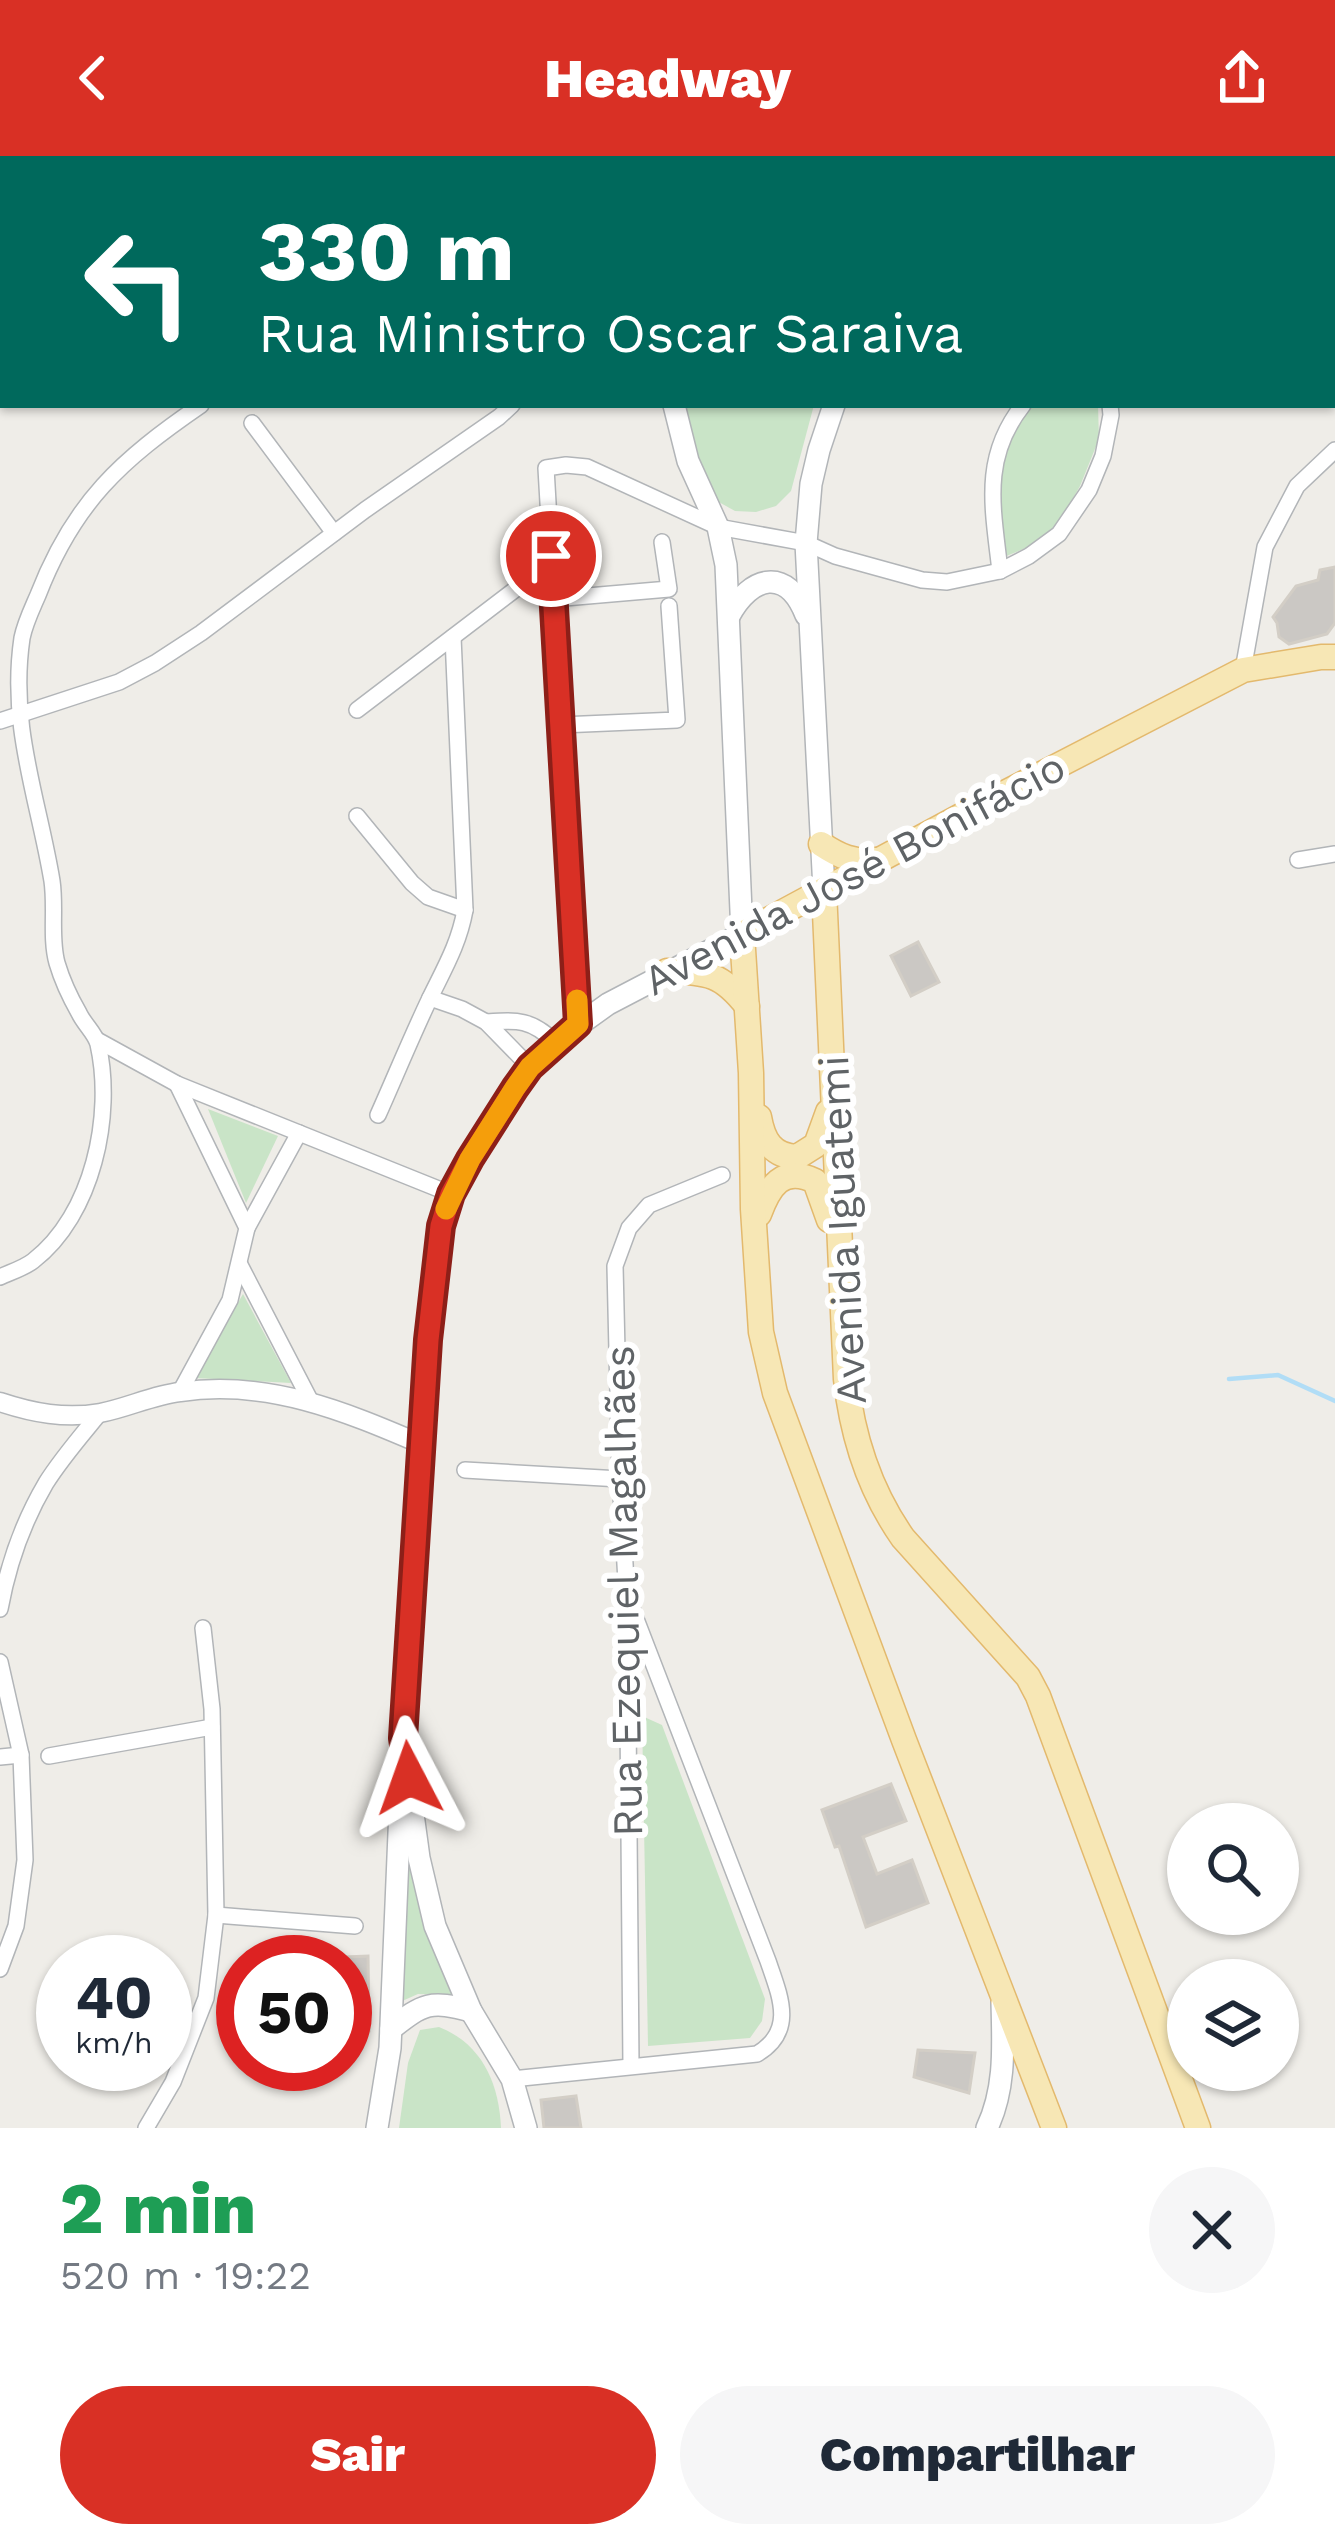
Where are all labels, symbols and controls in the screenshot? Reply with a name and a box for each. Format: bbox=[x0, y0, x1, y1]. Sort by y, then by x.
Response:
icon: back bbox=[60, 45, 126, 111]
icon: share bbox=[1209, 45, 1275, 111]
text: Headway bbox=[544, 47, 791, 110]
text: 330 m bbox=[258, 202, 515, 300]
icon: left bbox=[60, 204, 216, 360]
text: Rua Ministro Oscar Saraiva bbox=[258, 302, 963, 365]
pin bbox=[500, 505, 602, 607]
icon: arrive bbox=[518, 523, 584, 589]
street label: Avenida José Bonifácio bbox=[635, 741, 1073, 1005]
street label: Avenida Iguatemi bbox=[809, 1054, 876, 1406]
street label: Rua Ezequiel Magalhães bbox=[595, 1345, 652, 1837]
position arrow bbox=[346, 1715, 472, 1841]
map controls bbox=[1167, 1803, 1299, 2091]
button: search bbox=[1167, 1803, 1299, 1935]
speed limit sign: 50 bbox=[216, 1935, 372, 2091]
button: layers bbox=[1167, 1959, 1299, 2091]
text: 40 bbox=[75, 1962, 153, 2033]
text: km/h bbox=[75, 2025, 153, 2060]
text: 2 min bbox=[60, 2166, 256, 2250]
button: close bbox=[1149, 2167, 1275, 2293]
text: 520 m · 19:22 bbox=[60, 2253, 311, 2298]
button: Sair bbox=[60, 2386, 656, 2524]
button: Compartilhar bbox=[680, 2386, 1275, 2524]

